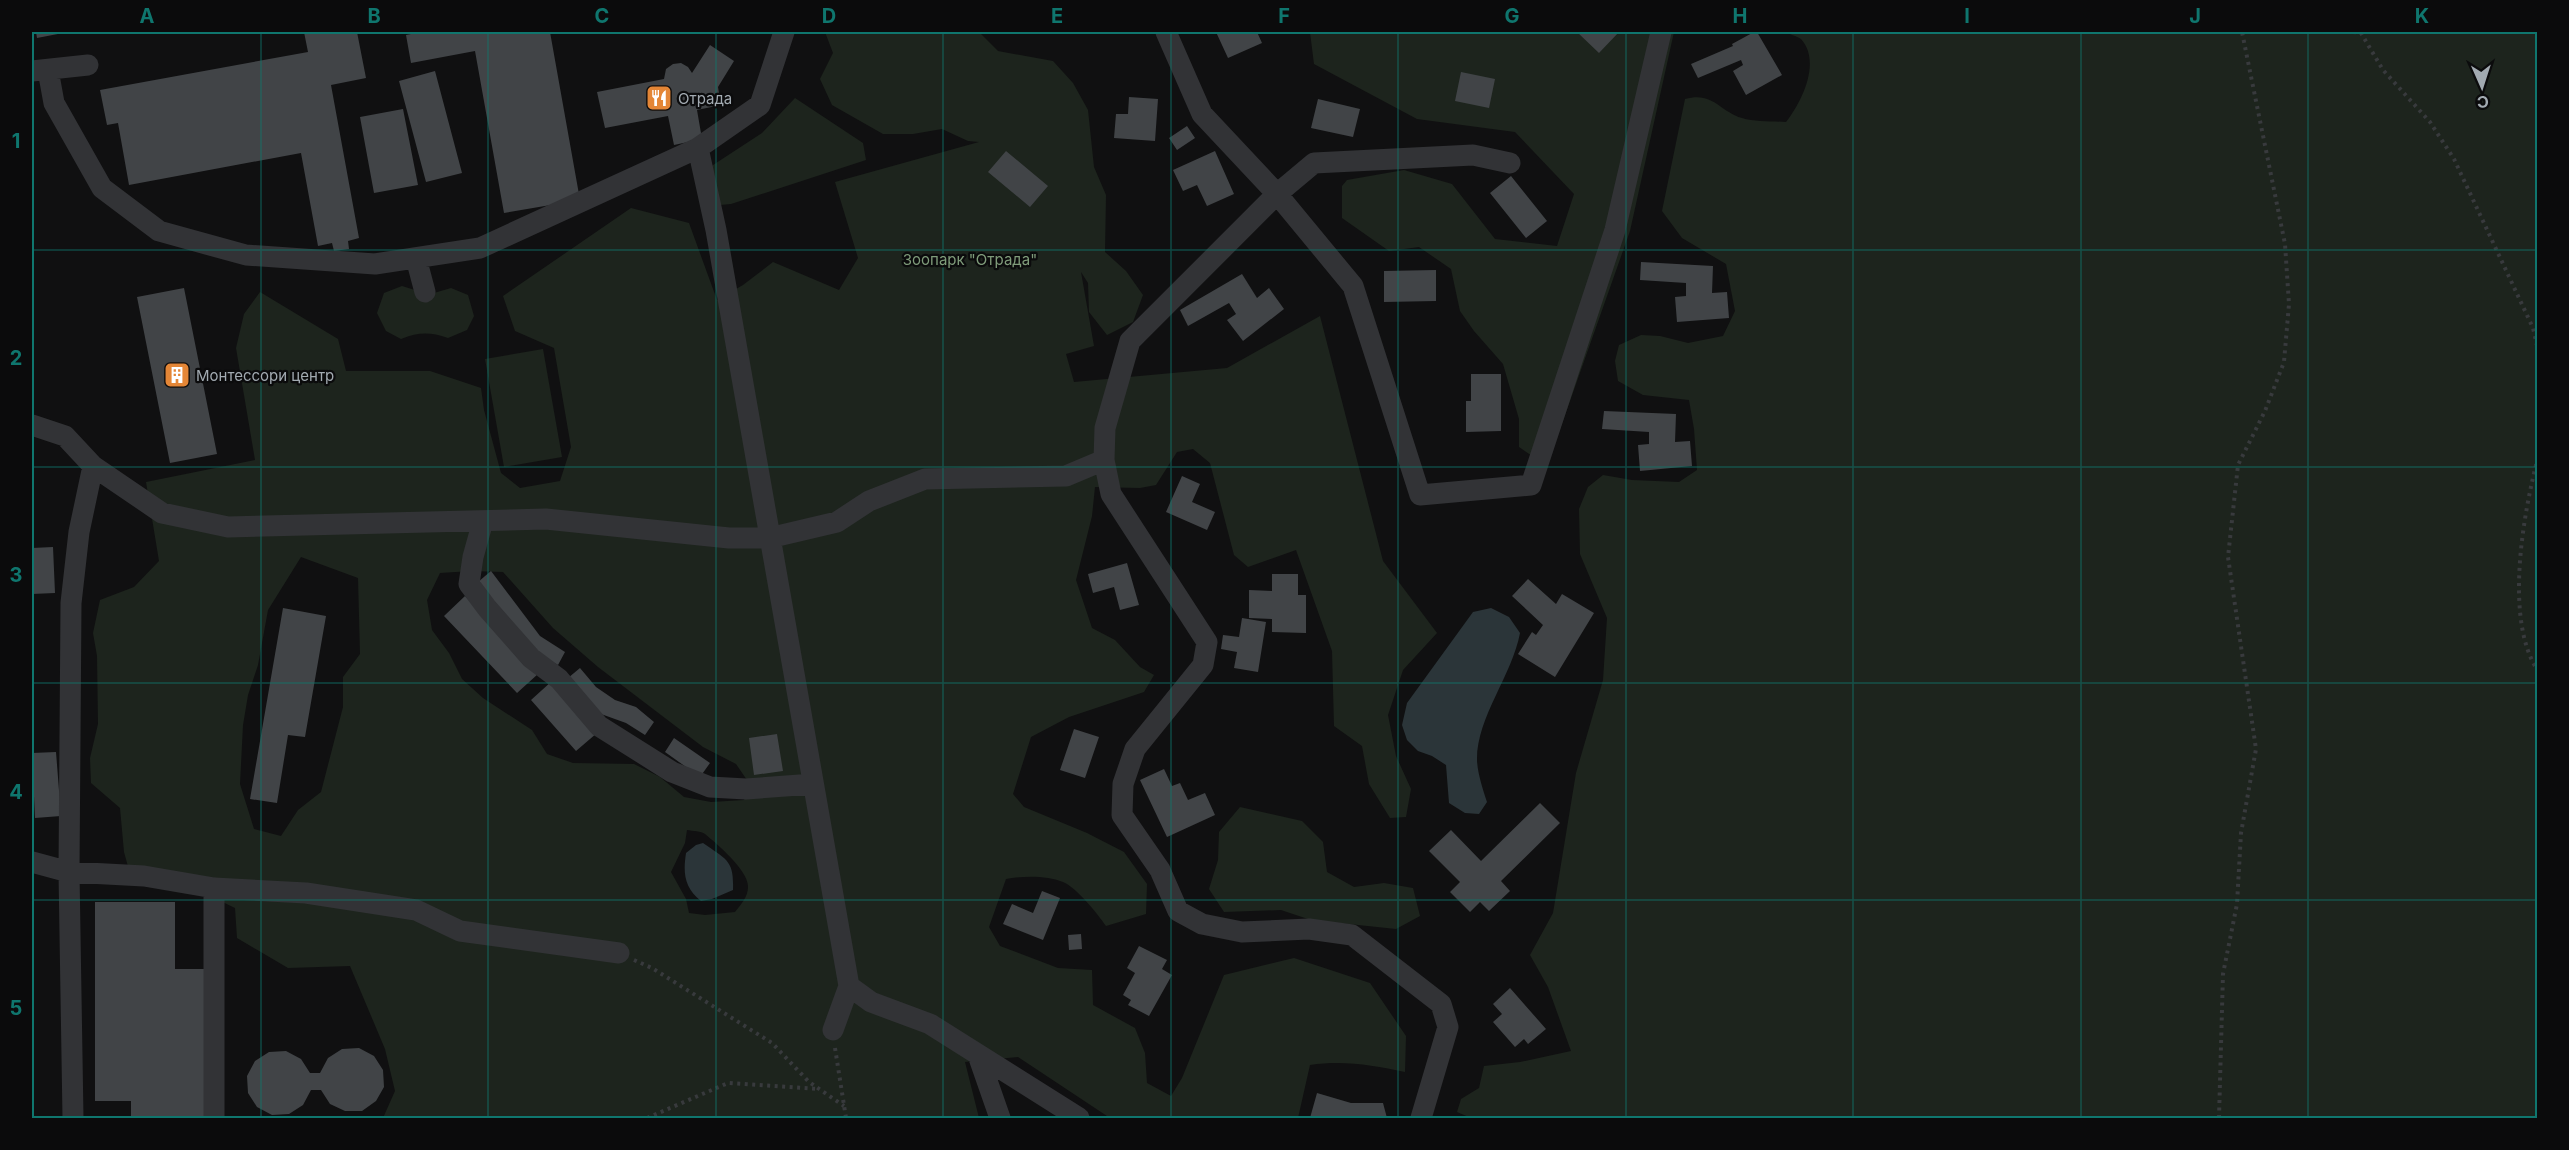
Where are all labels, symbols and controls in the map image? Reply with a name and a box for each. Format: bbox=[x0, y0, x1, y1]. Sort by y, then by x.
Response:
text: A bbox=[140, 4, 155, 28]
text: B bbox=[367, 4, 381, 28]
text: C bbox=[595, 4, 609, 28]
text: D bbox=[822, 4, 836, 28]
text: E bbox=[1051, 4, 1063, 28]
text: F bbox=[1278, 4, 1290, 28]
text: G bbox=[1504, 4, 1520, 28]
text: H bbox=[1733, 4, 1747, 28]
text: I bbox=[1964, 4, 1970, 28]
text: J bbox=[2189, 4, 2201, 28]
text: K bbox=[2415, 4, 2429, 28]
north arrow bbox=[2452, 57, 2512, 117]
restaurant icon: Отрада bbox=[644, 83, 674, 113]
place label: Отрада bbox=[678, 89, 732, 108]
text: С bbox=[2476, 92, 2489, 112]
text: 1 bbox=[12, 129, 20, 153]
park label: Зоопарк "Отрада" bbox=[903, 250, 1037, 269]
text: 2 bbox=[10, 346, 22, 370]
building icon: Монтессори центр bbox=[162, 360, 192, 390]
place label: Монтессори центр bbox=[196, 366, 334, 385]
text: 3 bbox=[10, 563, 22, 587]
text: 4 bbox=[9, 780, 23, 804]
text: 5 bbox=[10, 996, 22, 1020]

